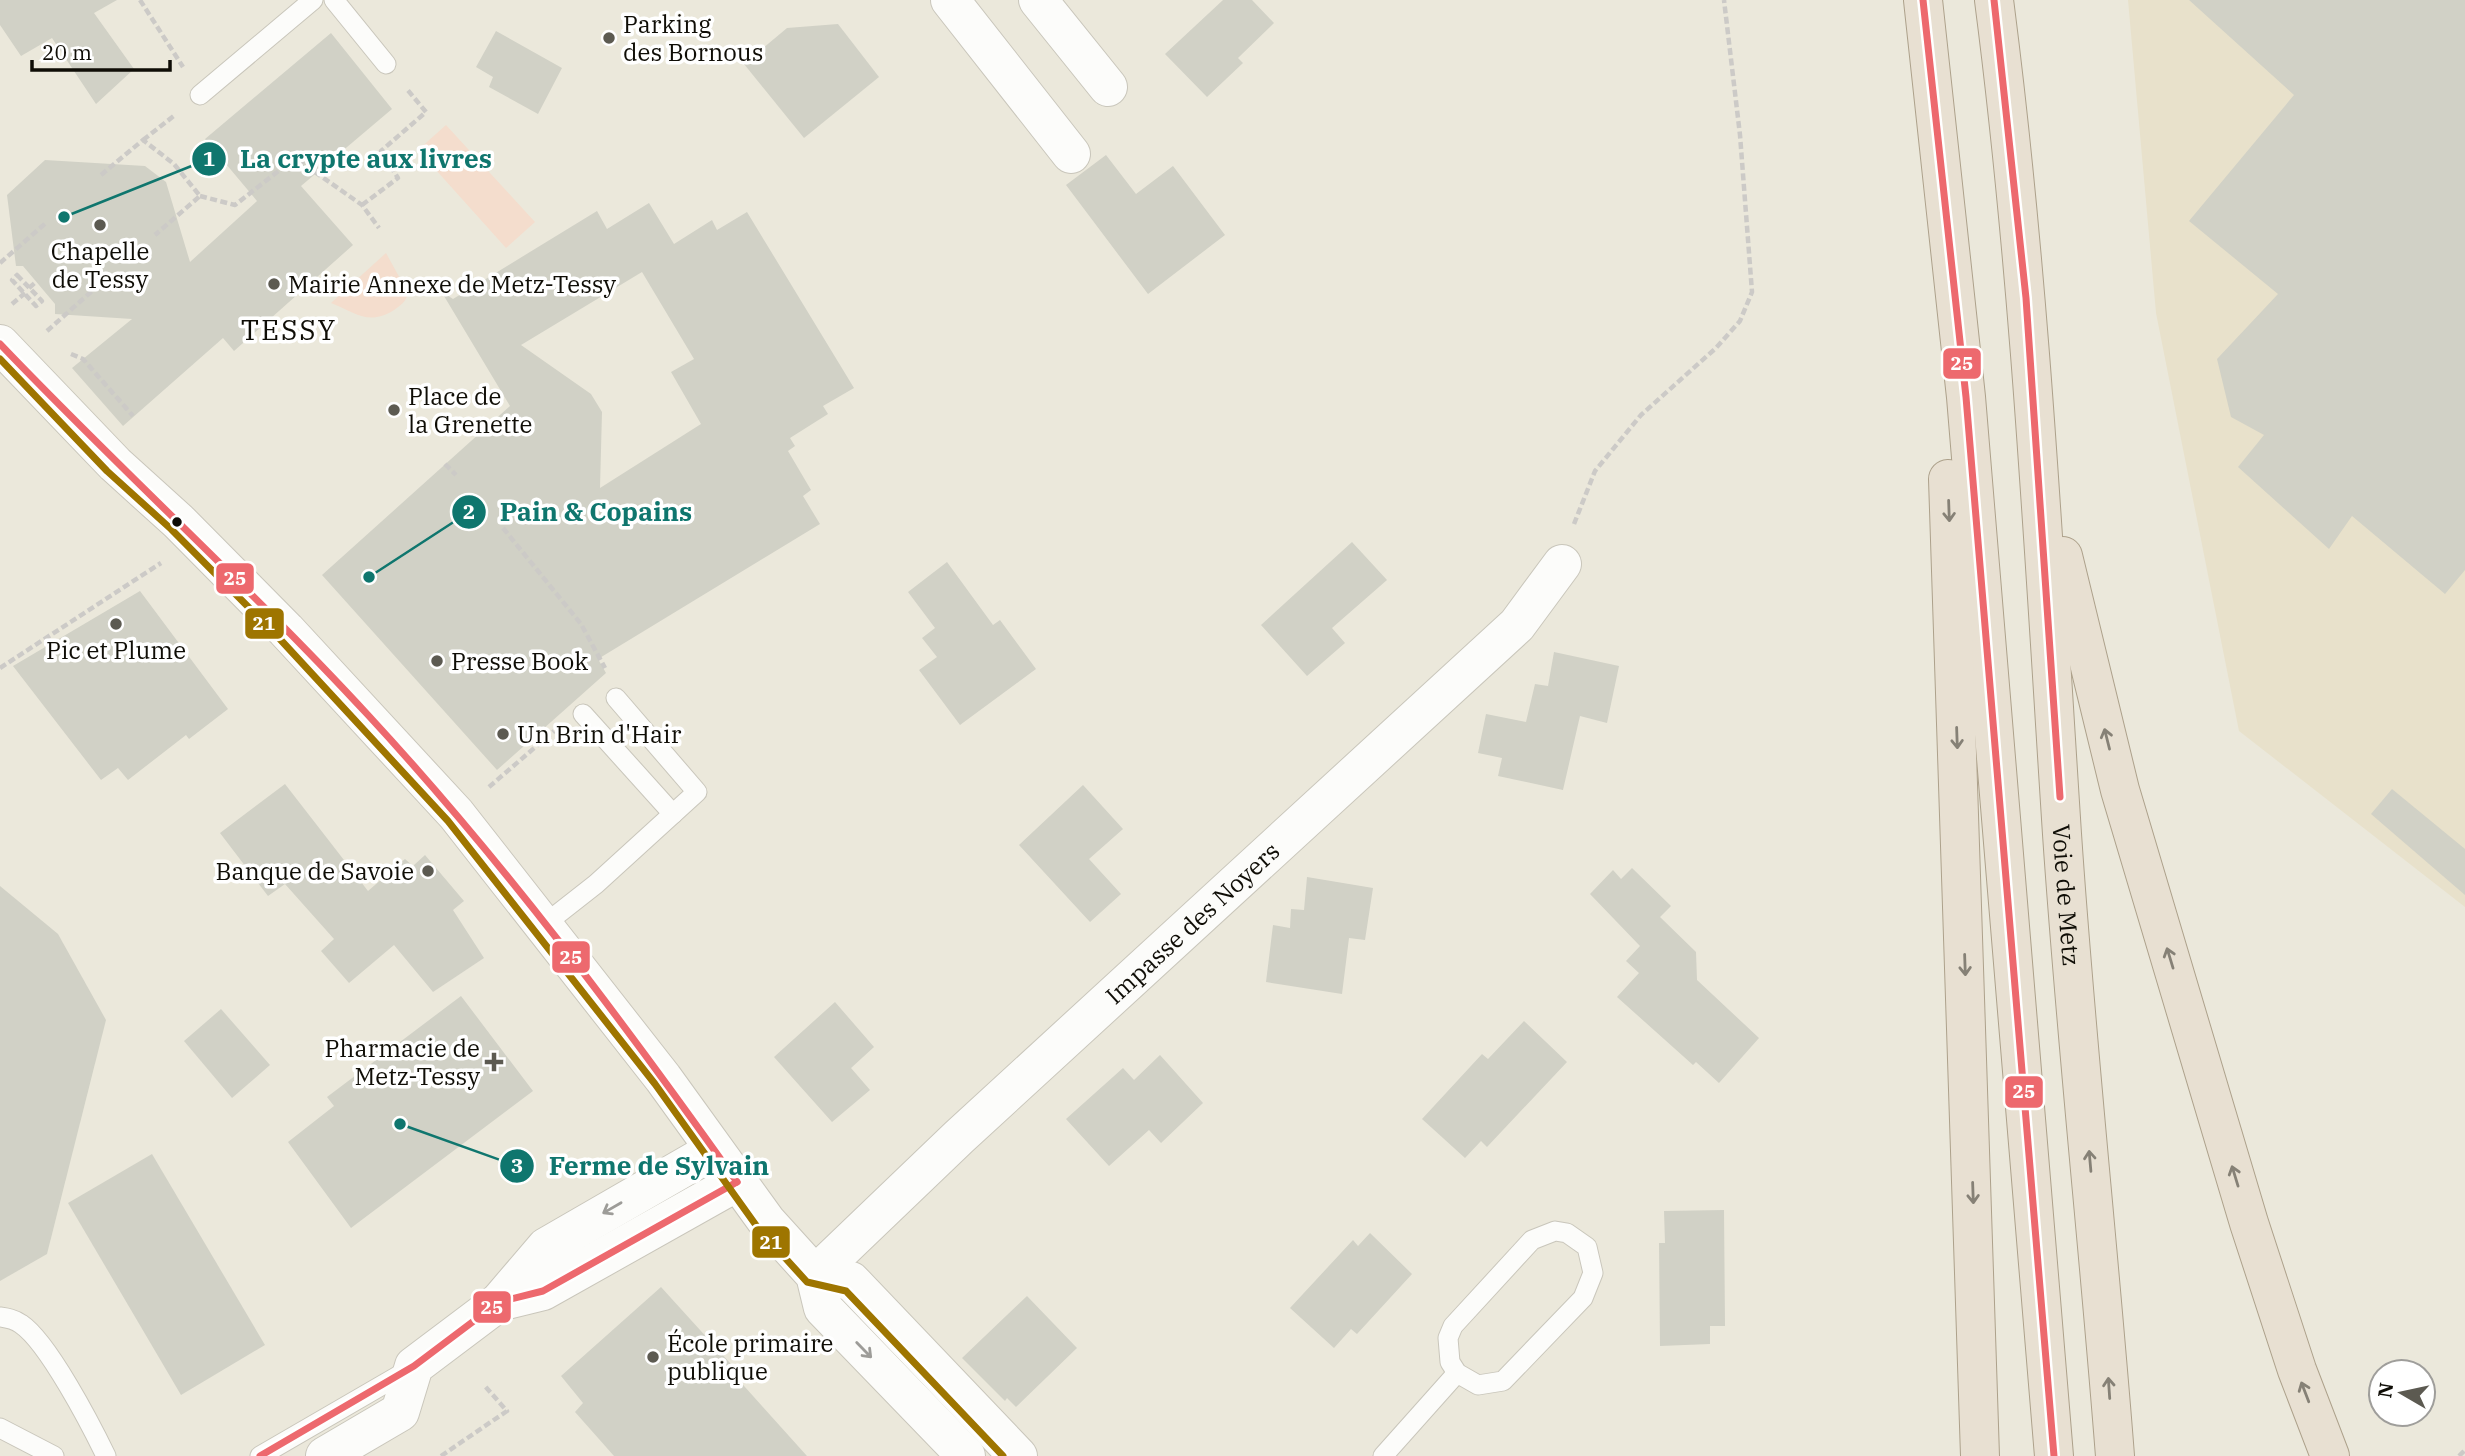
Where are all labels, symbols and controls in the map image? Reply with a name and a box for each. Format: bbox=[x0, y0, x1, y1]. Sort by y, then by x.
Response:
place label: Parking des Bornous bbox=[623, 8, 763, 68]
scale bar bbox=[32, 28, 170, 72]
marker: Parking des Bornous bbox=[601, 30, 617, 46]
text: 20 m bbox=[42, 38, 92, 66]
callout: La crypte aux livres bbox=[191, 135, 506, 182]
text: La crypte aux livres bbox=[240, 141, 492, 175]
text: 1 bbox=[203, 144, 215, 172]
marker: Chapelle de Tessy bbox=[92, 217, 108, 233]
place label: Chapelle de Tessy bbox=[51, 235, 149, 295]
place label: Mairie Annexe de Metz-Tessy bbox=[288, 268, 616, 300]
marker: Mairie Annexe de Metz-Tessy bbox=[266, 276, 282, 292]
district label: TESSY bbox=[241, 311, 337, 348]
line badge: 25 bbox=[1942, 347, 1982, 380]
text: 25 bbox=[1951, 351, 1973, 375]
place label: Place de la Grenette bbox=[408, 380, 532, 440]
marker: Place de la Grenette bbox=[386, 402, 402, 418]
callout: Pain & Copains bbox=[451, 489, 707, 536]
text: Pain & Copains bbox=[500, 494, 692, 528]
text: 2 bbox=[463, 497, 475, 525]
one-way arrow bbox=[1943, 499, 1956, 522]
unlabelled marker bbox=[170, 515, 184, 529]
line badge: 25 bbox=[215, 562, 255, 595]
text: 25 bbox=[224, 566, 246, 590]
line badge: 21 bbox=[244, 607, 285, 640]
text: 21 bbox=[253, 611, 275, 635]
marker: Pic et Plume bbox=[108, 616, 124, 632]
place label: Pic et Plume bbox=[46, 634, 186, 666]
place label: Presse Book bbox=[451, 645, 588, 677]
marker: Presse Book bbox=[429, 653, 445, 669]
place label: Un Brin d'Hair bbox=[517, 718, 682, 750]
marker: Un Brin d'Hair bbox=[495, 726, 511, 742]
one-way arrow bbox=[1951, 726, 1964, 749]
one-way arrow bbox=[2100, 728, 2113, 751]
street label: Voie de Metz bbox=[2045, 823, 2088, 967]
street label: Impasse des Noyers bbox=[1098, 835, 1286, 1011]
place label: Banque de Savoie bbox=[215, 855, 414, 887]
marker: Banque de Savoie bbox=[420, 863, 436, 879]
line badge: 25 bbox=[551, 940, 591, 974]
text: 25 bbox=[560, 945, 582, 969]
one-way arrow bbox=[2163, 947, 2176, 969]
one-way arrow bbox=[1958, 954, 1971, 977]
place label: Pharmacie de Metz-Tessy bbox=[324, 1032, 480, 1092]
marker: Pharmacie de Metz-Tessy bbox=[486, 1054, 502, 1070]
line badge: 25 bbox=[2004, 1075, 2044, 1109]
text: 25 bbox=[2013, 1079, 2035, 1103]
callout: Ferme de Sylvain bbox=[500, 1142, 783, 1189]
text: Ferme de Sylvain bbox=[549, 1148, 769, 1182]
one-way arrow bbox=[2084, 1150, 2097, 1173]
text: 3 bbox=[511, 1151, 523, 1179]
one-way arrow bbox=[2228, 1165, 2241, 1187]
one-way arrow bbox=[1966, 1181, 1979, 1204]
one-way arrow bbox=[603, 1201, 623, 1215]
line badge: 21 bbox=[751, 1225, 791, 1259]
text: 21 bbox=[760, 1230, 782, 1254]
line badge: 25 bbox=[472, 1290, 512, 1324]
text: 25 bbox=[481, 1295, 503, 1319]
place label: École primaire publique bbox=[667, 1327, 833, 1387]
one-way arrow bbox=[856, 1341, 873, 1358]
marker: École primaire publique bbox=[645, 1349, 661, 1365]
north arrow bbox=[2367, 1358, 2437, 1428]
one-way arrow bbox=[2103, 1377, 2116, 1400]
text: N bbox=[2372, 1381, 2398, 1400]
one-way arrow bbox=[2298, 1382, 2311, 1404]

